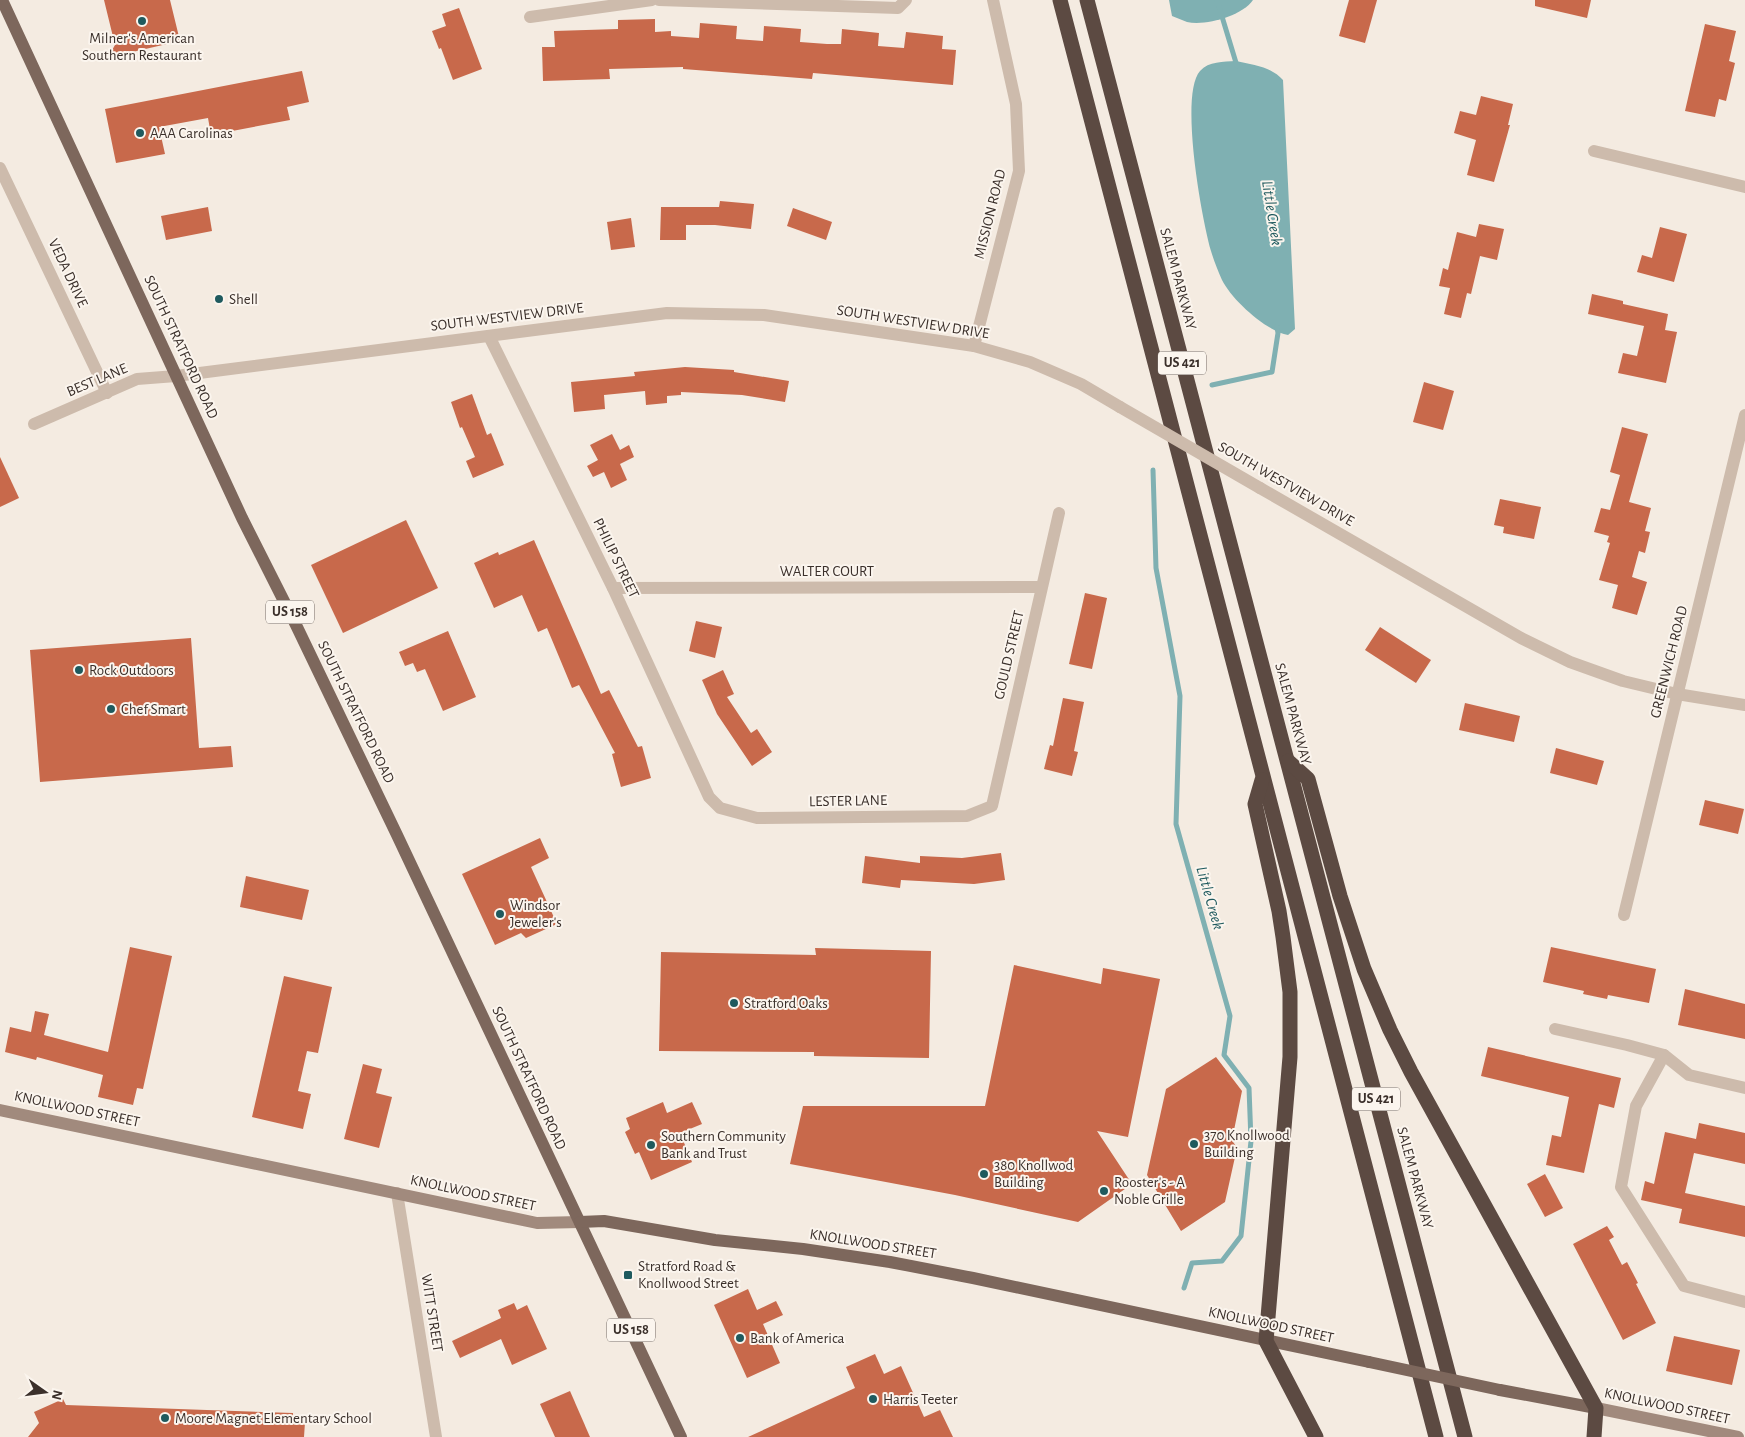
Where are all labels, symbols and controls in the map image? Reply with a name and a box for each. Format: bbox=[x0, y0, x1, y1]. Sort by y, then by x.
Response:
marker: Milner's American Southern Restaurant bbox=[136, 15, 148, 27]
place label: Milner's American Southern Restaurant bbox=[82, 31, 202, 63]
place label: AAA Carolinas bbox=[150, 126, 233, 141]
marker: AAA Carolinas bbox=[134, 127, 146, 139]
street label: MISSION ROAD bbox=[972, 167, 1008, 260]
water label: Little Creek bbox=[1259, 180, 1285, 246]
street label: SALEM PARKWAY bbox=[1157, 226, 1199, 332]
street label: VEDA DRIVE bbox=[46, 236, 90, 310]
street label: SOUTH STRATFORD ROAD bbox=[141, 273, 221, 421]
place label: Shell bbox=[229, 292, 258, 307]
marker: Shell bbox=[213, 293, 225, 305]
street label: SOUTH WESTVIEW DRIVE bbox=[430, 300, 584, 334]
street label: SOUTH WESTVIEW DRIVE bbox=[836, 303, 990, 341]
road number: US 421 bbox=[1158, 352, 1206, 374]
street label: BEST LANE bbox=[64, 361, 130, 399]
street label: SOUTH WESTVIEW DRIVE bbox=[1216, 439, 1356, 529]
street label: PHILIP STREET bbox=[590, 516, 642, 601]
street label: WALTER COURT bbox=[780, 564, 875, 579]
road number: US 158 bbox=[266, 600, 314, 624]
street label: GREENWICH ROAD bbox=[1648, 604, 1690, 720]
street label: GOULD STREET bbox=[991, 609, 1027, 701]
street label: SOUTH STRATFORD ROAD bbox=[315, 639, 397, 786]
street label: SALEM PARKWAY bbox=[1272, 661, 1314, 767]
place label: Rock Outdoors bbox=[89, 663, 174, 678]
marker: Rock Outdoors bbox=[73, 664, 85, 676]
place label: Chef Smart bbox=[121, 702, 186, 717]
marker: Chef Smart bbox=[105, 703, 117, 715]
street label: LESTER LANE bbox=[809, 793, 887, 809]
water label: Little Creek bbox=[1193, 864, 1227, 932]
place label: Windsor Jeweler's bbox=[510, 898, 562, 930]
marker: Windsor Jeweler's bbox=[494, 908, 506, 920]
place label: Stratford Oaks bbox=[744, 996, 828, 1011]
marker: Stratford Oaks bbox=[728, 997, 740, 1009]
street label: SOUTH STRATFORD ROAD bbox=[489, 1004, 569, 1152]
street label: KNOLLWOOD STREET bbox=[13, 1088, 142, 1130]
road number: US 421 bbox=[1352, 1088, 1400, 1110]
street label: SALEM PARKWAY bbox=[1394, 1125, 1436, 1231]
place label: 370 Knollwood Building bbox=[1204, 1128, 1290, 1160]
place label: Southern Community Bank and Trust bbox=[661, 1129, 787, 1161]
marker: 370 Knollwood Building bbox=[1188, 1138, 1200, 1150]
marker: Southern Community Bank and Trust bbox=[645, 1139, 657, 1151]
place label: 380 Knollwod Building bbox=[994, 1158, 1074, 1190]
marker: 380 Knollwod Building bbox=[978, 1168, 990, 1180]
street label: KNOLLWOOD STREET bbox=[409, 1172, 538, 1214]
place label: Rooster's - A Noble Grille bbox=[1114, 1175, 1185, 1207]
marker: Rooster's - A Noble Grille bbox=[1098, 1185, 1110, 1197]
street label: KNOLLWOOD STREET bbox=[809, 1227, 938, 1262]
place label: Stratford Road & Knollwood Street bbox=[638, 1259, 739, 1291]
marker: Stratford Road & Knollwood Street bbox=[622, 1269, 634, 1281]
street label: WITT STREET bbox=[418, 1273, 446, 1354]
street label: KNOLLWOOD STREET bbox=[1207, 1304, 1336, 1346]
road number: US 158 bbox=[607, 1318, 655, 1342]
place label: Bank of America bbox=[750, 1331, 845, 1346]
marker: Bank of America bbox=[734, 1332, 746, 1344]
north arrow bbox=[20, 1367, 70, 1417]
street label: KNOLLWOOD STREET bbox=[1603, 1385, 1732, 1427]
text: N bbox=[49, 1388, 65, 1401]
place label: Harris Teeter bbox=[883, 1392, 958, 1407]
marker: Harris Teeter bbox=[867, 1393, 879, 1405]
place label: Moore Magnet Elementary School bbox=[175, 1411, 372, 1426]
marker: Moore Magnet Elementary School bbox=[159, 1412, 171, 1424]

